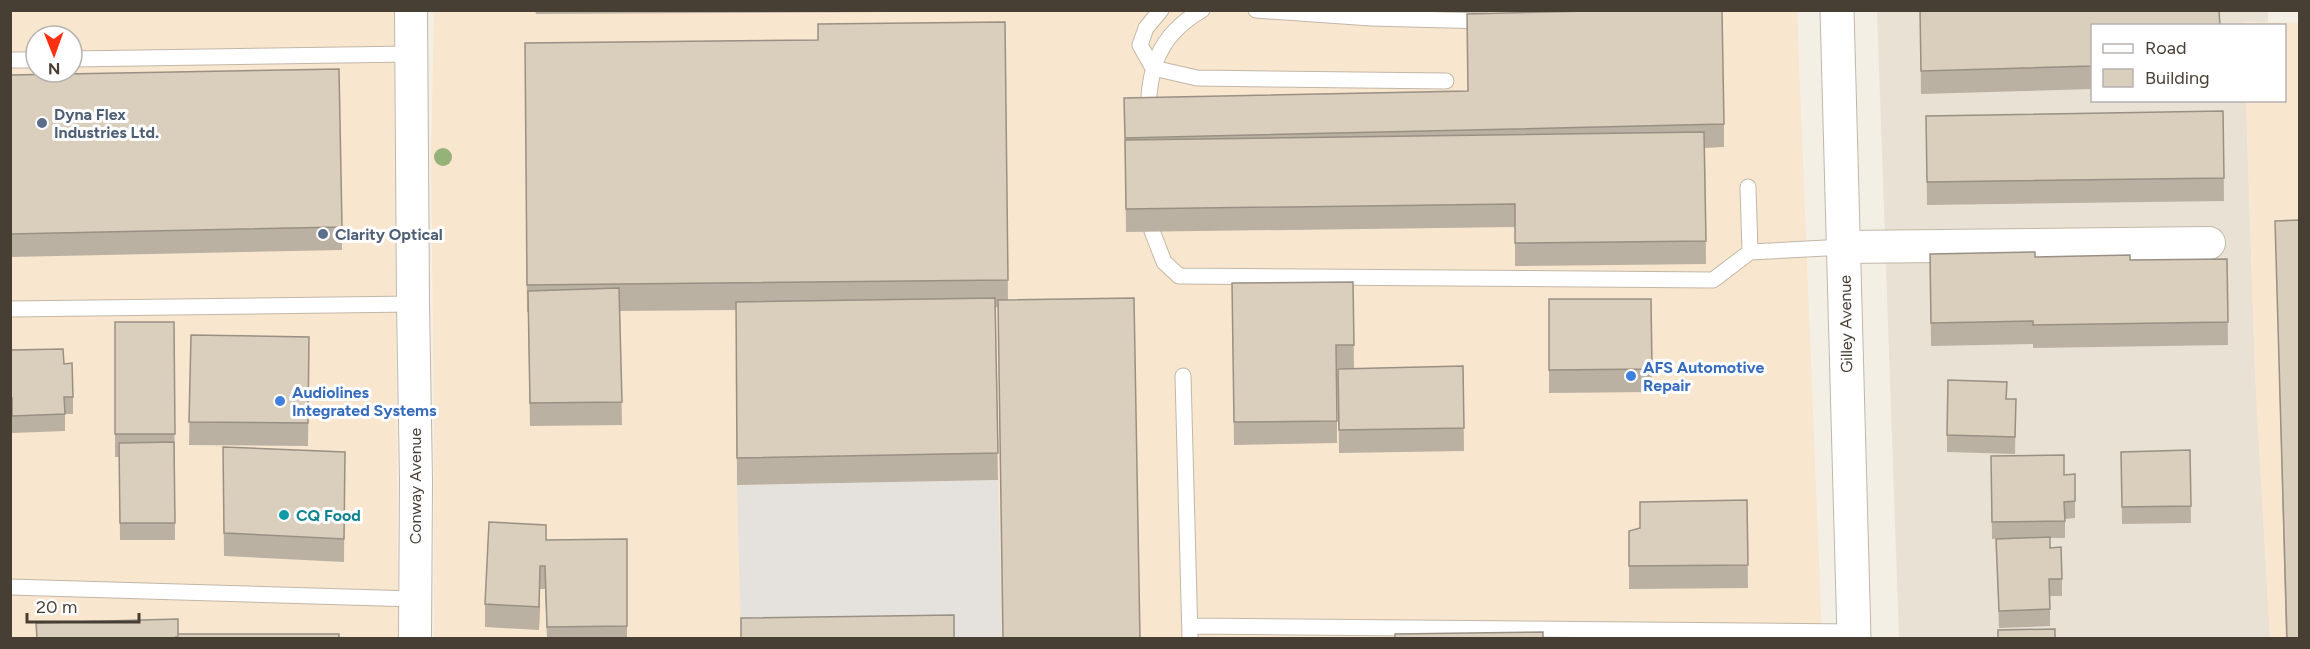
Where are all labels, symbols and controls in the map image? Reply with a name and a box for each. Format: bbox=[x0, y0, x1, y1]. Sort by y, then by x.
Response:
north arrow bbox=[24, 24, 84, 84]
legend bbox=[2091, 24, 2286, 102]
text: Road bbox=[2145, 37, 2186, 59]
text: N bbox=[48, 59, 61, 78]
text: Building bbox=[2145, 67, 2210, 89]
place label: Dyna Flex Industries Ltd. bbox=[54, 105, 159, 142]
marker: Dyna Flex Industries Ltd. bbox=[35, 116, 49, 130]
place label: Clarity Optical bbox=[335, 225, 443, 244]
marker: Clarity Optical bbox=[316, 227, 330, 241]
street label: Gilley Avenue bbox=[1836, 275, 1856, 373]
place label: AFS Automotive Repair bbox=[1643, 358, 1764, 395]
marker: AFS Automotive Repair bbox=[1624, 369, 1638, 383]
place label: Audiolines Integrated Systems bbox=[292, 383, 437, 420]
marker: Audiolines Integrated Systems bbox=[273, 394, 287, 408]
street label: Conway Avenue bbox=[406, 427, 425, 544]
place label: CQ Food bbox=[296, 506, 361, 525]
marker: CQ Food bbox=[277, 508, 291, 522]
scale bar bbox=[27, 586, 140, 624]
text: 20 m bbox=[36, 596, 77, 618]

